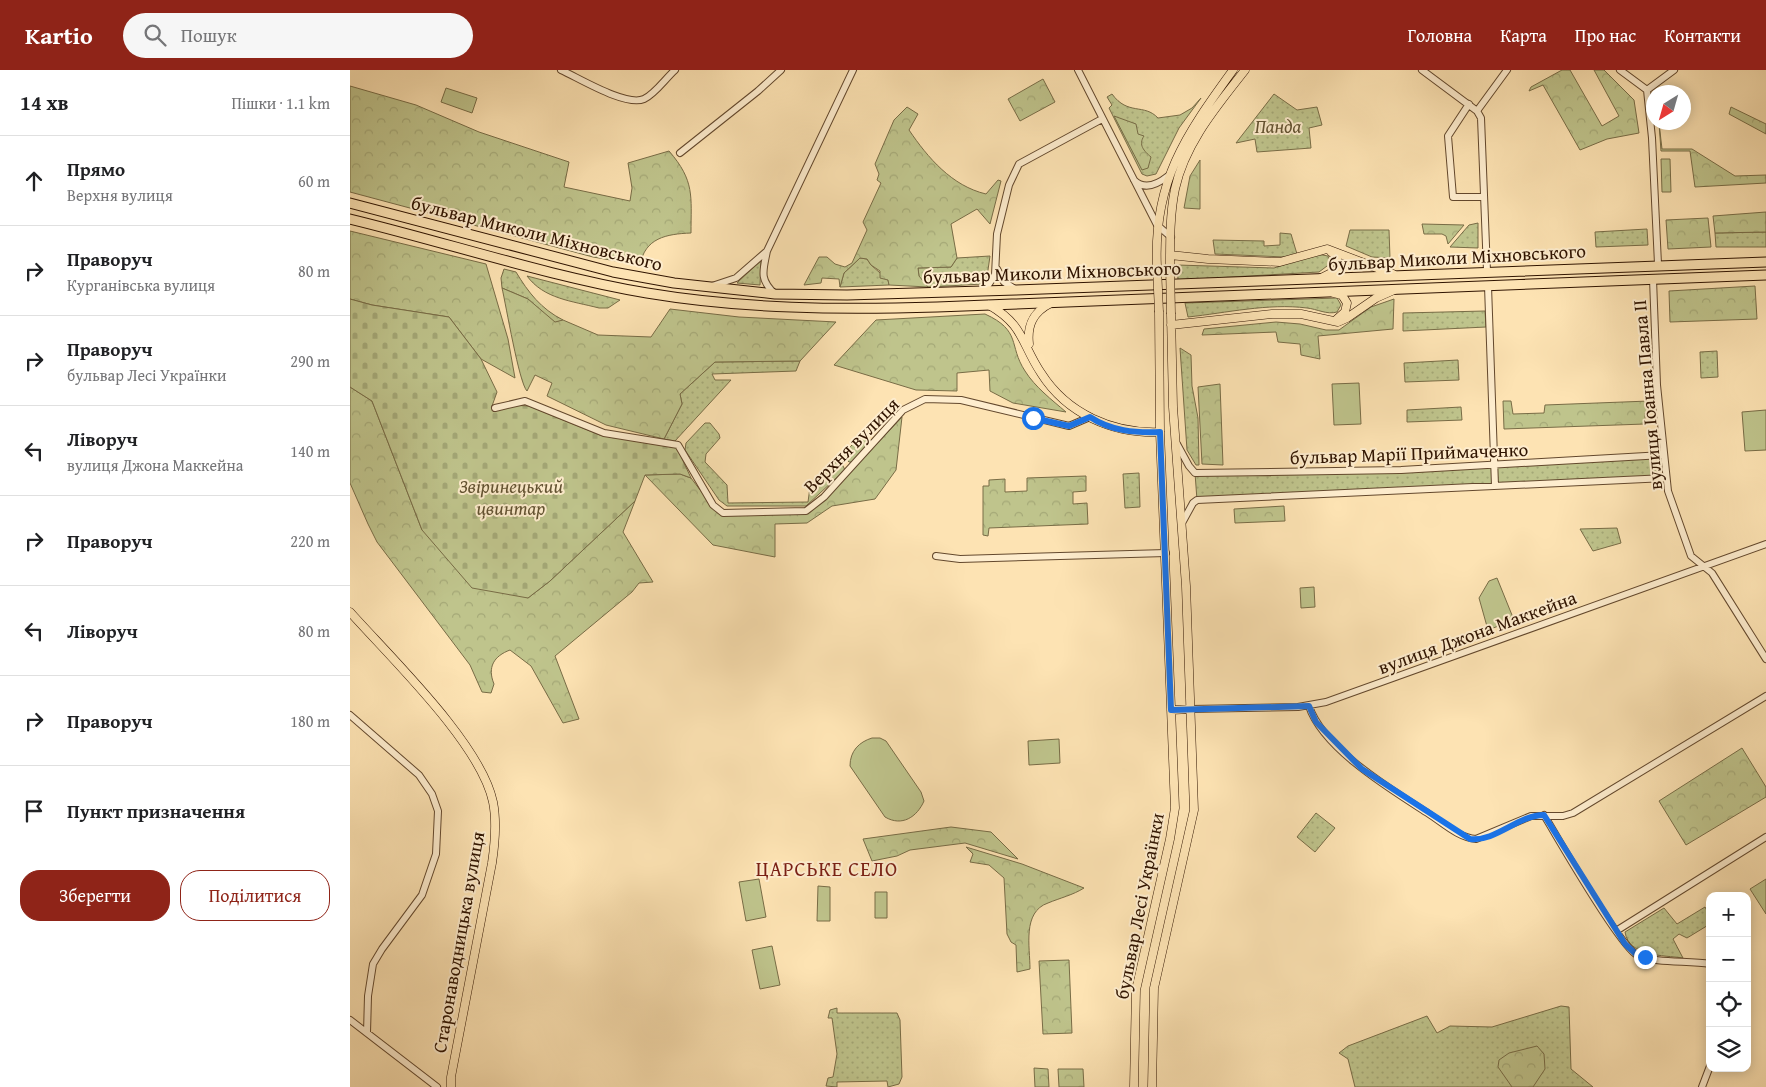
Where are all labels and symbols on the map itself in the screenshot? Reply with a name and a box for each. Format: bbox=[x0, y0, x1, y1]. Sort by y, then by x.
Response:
north arrow bbox=[1646, 85, 1691, 130]
park label: Панда bbox=[1255, 112, 1301, 140]
street label: бульвар Миколи Міхновського bbox=[408, 188, 666, 278]
street label: бульвар Миколи Міхновського bbox=[1327, 236, 1587, 278]
street label: бульвар Миколи Міхновського bbox=[923, 254, 1181, 290]
street label: вулиця Іоанна Павла II bbox=[1625, 298, 1669, 491]
street label: Верхня вулиця bbox=[797, 390, 906, 499]
route start bbox=[1022, 407, 1045, 430]
street label: бульвар Марії Приймаченко bbox=[1289, 435, 1529, 471]
park label: Звіринецький цвинтар bbox=[459, 472, 563, 522]
street label: вулиця Джона Маккейна bbox=[1374, 583, 1580, 681]
street label: бульвар Лесі Українки bbox=[1107, 810, 1171, 1002]
street label: Старонаводницька вулиця bbox=[425, 829, 491, 1055]
district label: ЦАРСЬКЕ СЕЛО bbox=[756, 854, 898, 883]
route end bbox=[1634, 946, 1657, 969]

